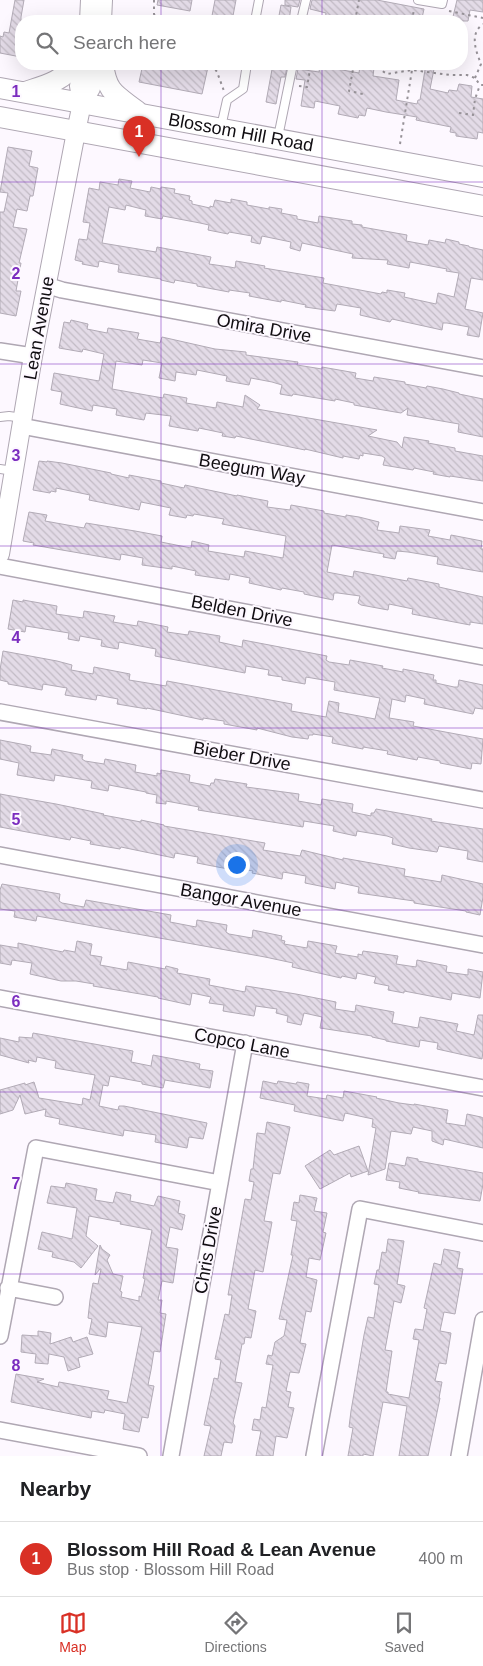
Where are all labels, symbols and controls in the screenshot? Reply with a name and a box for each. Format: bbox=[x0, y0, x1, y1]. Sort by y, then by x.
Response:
search box bbox=[15, 15, 468, 70]
icon: search bbox=[33, 29, 61, 57]
text: Search here bbox=[73, 32, 177, 53]
text: 1 bbox=[12, 83, 21, 100]
street label: Blossom Hill Road bbox=[167, 109, 315, 156]
pin: 1 bbox=[123, 116, 155, 157]
text: 2 bbox=[12, 265, 21, 282]
street label: Lean Avenue bbox=[20, 275, 58, 381]
street label: Omira Drive bbox=[215, 310, 313, 346]
text: 3 bbox=[12, 447, 21, 464]
street label: Beegum Way bbox=[197, 450, 307, 488]
street label: Belden Drive bbox=[190, 591, 294, 631]
text: 4 bbox=[12, 629, 21, 646]
street label: Bieber Drive bbox=[191, 738, 293, 774]
text: 5 bbox=[12, 811, 21, 828]
your location bbox=[224, 852, 250, 878]
street label: Bangor Avenue bbox=[179, 879, 303, 921]
text: 6 bbox=[12, 993, 21, 1010]
street label: Copco Lane bbox=[192, 1024, 292, 1062]
text: 7 bbox=[12, 1175, 21, 1192]
street label: Chris Drive bbox=[190, 1204, 226, 1296]
text: 8 bbox=[12, 1357, 21, 1374]
text: Nearby bbox=[20, 1477, 91, 1500]
text: Blossom Hill Road & Lean Avenue bbox=[67, 1539, 376, 1560]
text: 1 bbox=[32, 1550, 40, 1567]
text: 400 m bbox=[419, 1550, 463, 1567]
text: Bus stop · Blossom Hill Road bbox=[67, 1561, 274, 1578]
tab: Map bbox=[59, 1609, 87, 1655]
tab: Directions bbox=[205, 1609, 267, 1655]
tab: Saved bbox=[384, 1609, 424, 1655]

